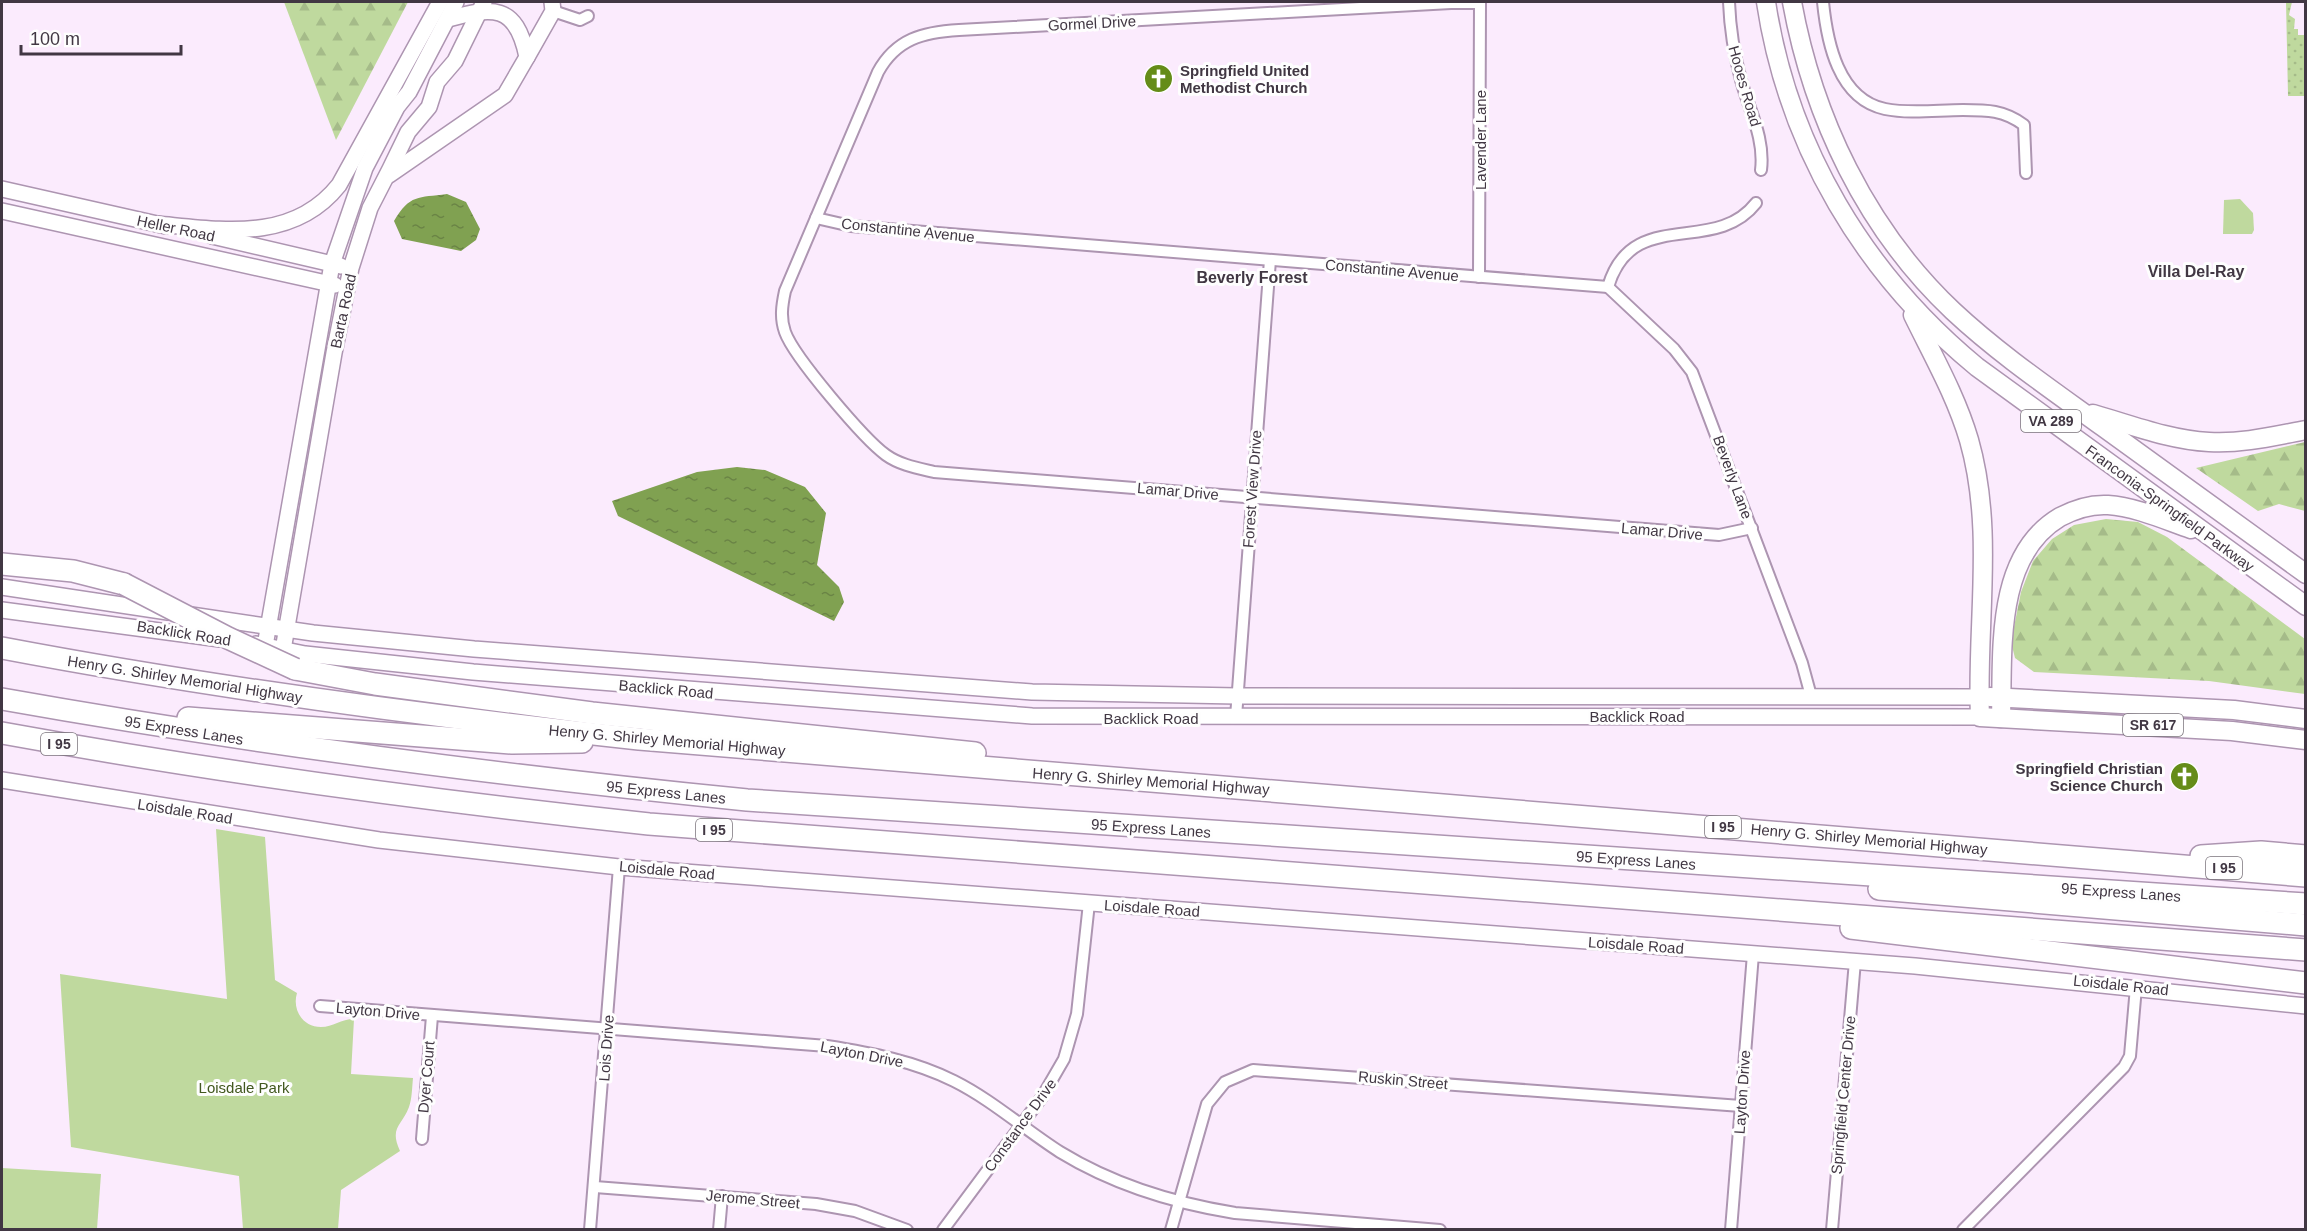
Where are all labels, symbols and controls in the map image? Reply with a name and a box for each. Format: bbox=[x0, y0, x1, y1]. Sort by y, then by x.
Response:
street label: Gormel Drive bbox=[1047, 12, 1137, 34]
scale bar bbox=[21, 18, 182, 56]
text: 100 m bbox=[30, 29, 80, 49]
street label: Hooes Road bbox=[1725, 44, 1765, 128]
place label: Springfield United Methodist Church bbox=[1180, 62, 1309, 96]
church icon: Springfield United Methodist Church bbox=[1143, 63, 1175, 95]
street label: Lavender Lane bbox=[1472, 90, 1489, 190]
street label: Heller Road bbox=[135, 211, 217, 245]
street label: Constantine Avenue bbox=[840, 215, 976, 245]
street label: Constantine Avenue bbox=[1325, 256, 1459, 284]
district label: Villa Del-Ray bbox=[2148, 263, 2244, 280]
district label: Beverly Forest bbox=[1196, 269, 1308, 286]
street label: Barta Road bbox=[327, 272, 359, 350]
road number: VA 289 bbox=[2021, 410, 2081, 432]
street label: Forest View Drive bbox=[1239, 430, 1265, 548]
street label: Beverly Lane bbox=[1710, 433, 1756, 521]
street label: Franconia-Springfield Parkway bbox=[2082, 441, 2258, 575]
street label: Lamar Drive bbox=[1137, 479, 1219, 503]
street label: Lamar Drive bbox=[1621, 519, 1703, 543]
street label: Backlick Road bbox=[136, 617, 232, 649]
street label: Henry G. Shirley Memorial Highway bbox=[66, 652, 304, 706]
street label: Backlick Road bbox=[618, 676, 714, 702]
street label: Backlick Road bbox=[1589, 708, 1685, 725]
street label: Backlick Road bbox=[1103, 710, 1199, 727]
street label: 95 Express Lanes bbox=[123, 712, 245, 748]
road number: SR 617 bbox=[2123, 714, 2183, 736]
street label: Henry G. Shirley Memorial Highway bbox=[548, 721, 787, 759]
road number: I 95 bbox=[41, 733, 77, 755]
place label: Springfield Christian Science Church bbox=[2015, 760, 2163, 794]
church icon: Springfield Christian Science Church bbox=[2168, 761, 2200, 793]
street label: Henry G. Shirley Memorial Highway bbox=[1032, 764, 1271, 798]
street label: 95 Express Lanes bbox=[605, 777, 727, 807]
street label: Loisdale Road bbox=[136, 795, 234, 827]
street label: 95 Express Lanes bbox=[1091, 815, 1211, 841]
road number: I 95 bbox=[1705, 816, 1741, 838]
road number: I 95 bbox=[696, 819, 732, 841]
street label: Henry G. Shirley Memorial Highway bbox=[1750, 820, 1989, 858]
street label: 95 Express Lanes bbox=[1576, 847, 1696, 873]
street label: Loisdale Road bbox=[618, 857, 716, 883]
road number: I 95 bbox=[2206, 857, 2242, 879]
street label: 95 Express Lanes bbox=[2061, 879, 2181, 905]
street label: Loisdale Road bbox=[1104, 896, 1200, 920]
street label: Loisdale Road bbox=[1588, 933, 1684, 957]
street label: Loisdale Road bbox=[2072, 972, 2170, 998]
street label: Layton Drive bbox=[335, 999, 421, 1023]
street label: Lois Drive bbox=[595, 1014, 617, 1082]
street label: Springfield Center Drive bbox=[1828, 1015, 1858, 1175]
street label: Layton Drive bbox=[819, 1038, 905, 1070]
street label: Dyer Court bbox=[414, 1039, 438, 1114]
street label: Layton Drive bbox=[1731, 1049, 1753, 1135]
street label: Ruskin Street bbox=[1357, 1068, 1449, 1092]
street label: Constance Drive bbox=[981, 1075, 1059, 1175]
park label: Loisdale Park bbox=[199, 1079, 290, 1096]
street label: Jerome Street bbox=[705, 1186, 801, 1212]

